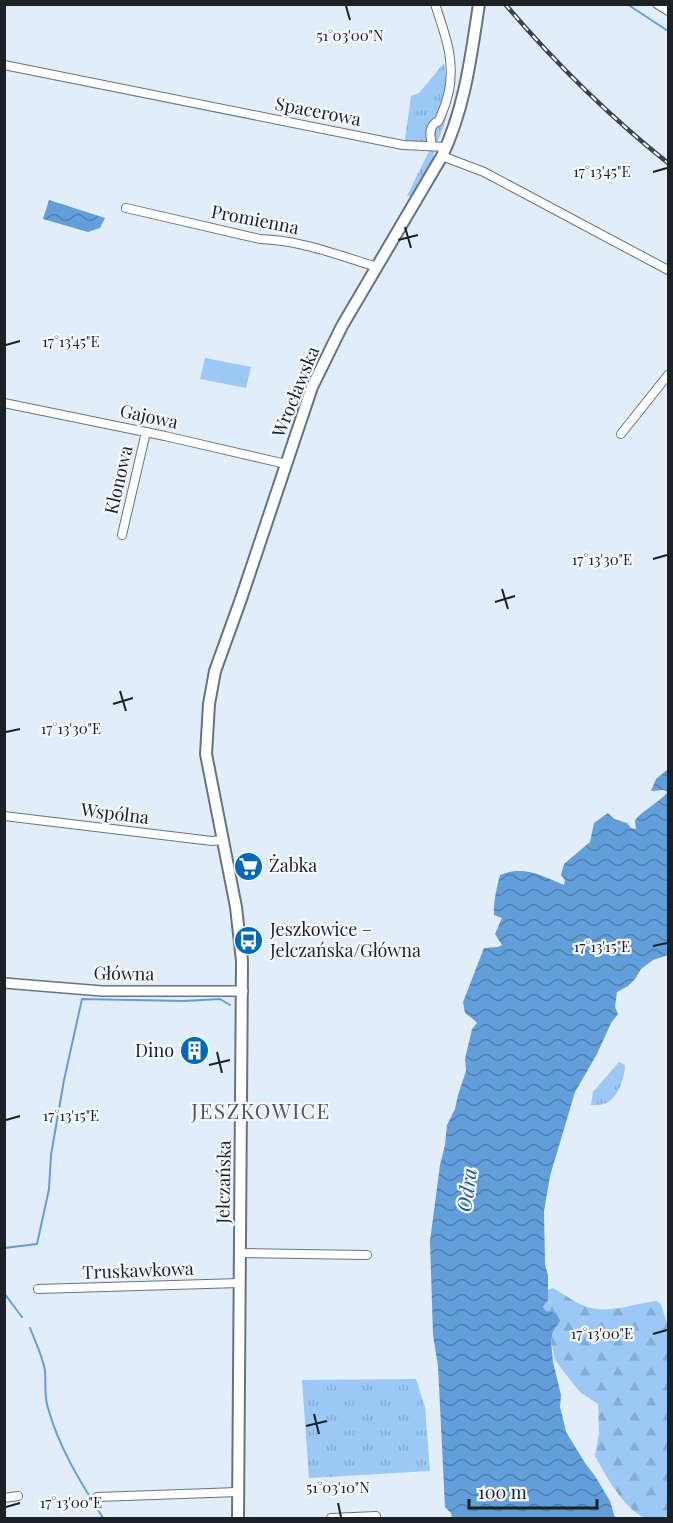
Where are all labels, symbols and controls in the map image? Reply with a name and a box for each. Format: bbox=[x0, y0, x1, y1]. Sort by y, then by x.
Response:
text: 51°03'00"N bbox=[316, 25, 384, 45]
street label: Spacerowa bbox=[273, 91, 363, 131]
text: 17°13'45"E bbox=[573, 161, 631, 181]
street label: Promienna bbox=[209, 199, 301, 239]
text: 17°13'45"E bbox=[42, 331, 100, 351]
street label: Wrocławska bbox=[266, 342, 324, 442]
street label: Gajowa bbox=[118, 398, 180, 434]
street label: Klonowa bbox=[98, 443, 138, 516]
text: 17°13'30"E bbox=[572, 549, 632, 569]
text: 17°13'30"E bbox=[41, 718, 101, 738]
street label: Wspólna bbox=[79, 797, 151, 829]
supermarket icon: Żabka bbox=[232, 850, 264, 882]
place label: Żabka bbox=[269, 853, 317, 877]
place label: Jeszkowice – Jelczańska/Główna bbox=[269, 917, 421, 962]
bus stop icon: Jeszkowice – Jelczańska/Główna bbox=[233, 924, 265, 956]
text: 17°13'15"E bbox=[574, 936, 630, 956]
street label: Główna bbox=[93, 960, 155, 986]
building icon: Dino bbox=[179, 1035, 211, 1067]
place label: Dino bbox=[135, 1038, 174, 1062]
district label: JESZKOWICE bbox=[190, 1096, 331, 1124]
text: 17°13'15"E bbox=[43, 1105, 99, 1125]
street label: Jelczańska bbox=[210, 1140, 236, 1225]
water label: Odra bbox=[449, 1166, 482, 1213]
street label: Truskawkowa bbox=[82, 1256, 194, 1284]
text: 17°13'00"E bbox=[571, 1323, 633, 1343]
scale bar bbox=[469, 1472, 596, 1510]
text: 51°03'10"N bbox=[306, 1477, 370, 1497]
text: 100 m bbox=[478, 1480, 527, 1504]
text: 17°13'00"E bbox=[40, 1492, 102, 1512]

